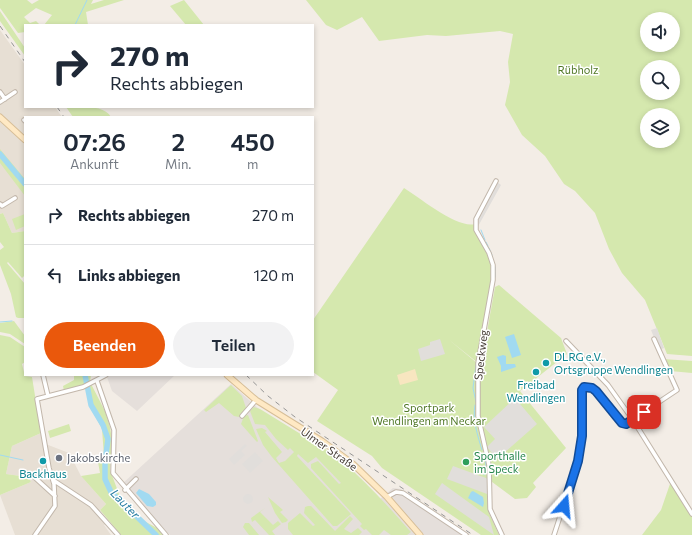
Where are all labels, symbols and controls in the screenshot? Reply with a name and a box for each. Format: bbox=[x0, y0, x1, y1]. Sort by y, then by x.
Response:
map controls bbox=[640, 12, 680, 148]
button: sound bbox=[640, 12, 680, 52]
text: 270 m bbox=[110, 38, 189, 72]
icon: right bbox=[44, 40, 96, 92]
button: search bbox=[640, 60, 680, 100]
park label: Rübholz bbox=[557, 63, 599, 76]
text: Rechts abbiegen bbox=[110, 72, 243, 94]
button: layers bbox=[640, 108, 680, 148]
text: 07:26 bbox=[63, 127, 126, 156]
text: 2 bbox=[171, 127, 185, 156]
text: 450 bbox=[231, 127, 275, 156]
text: Ankunft bbox=[70, 156, 119, 172]
text: Min. bbox=[165, 156, 191, 172]
text: m bbox=[247, 156, 258, 172]
icon: right bbox=[44, 204, 66, 226]
text: Rechts abbiegen bbox=[78, 206, 190, 224]
text: 270 m bbox=[252, 206, 294, 224]
icon: left bbox=[44, 264, 66, 286]
text: Links abbiegen bbox=[78, 266, 180, 284]
text: 120 m bbox=[254, 266, 294, 284]
button: Beenden bbox=[44, 322, 165, 368]
button: Teilen bbox=[173, 322, 294, 368]
street label: Speckweg bbox=[471, 329, 490, 381]
place label: DLRG e.V., Ortsgruppe Wendlingen bbox=[554, 350, 673, 376]
marker: DLRG e.V., Ortsgruppe Wendlingen bbox=[541, 358, 551, 368]
marker: Freibad Wendlingen bbox=[531, 367, 541, 377]
place label: Freibad Wendlingen bbox=[507, 378, 565, 404]
pin bbox=[627, 395, 661, 429]
park label: Sportpark Wendlingen am Neckar bbox=[372, 401, 487, 427]
icon: arrive bbox=[633, 401, 655, 423]
street label: Ulmer Straße bbox=[298, 424, 360, 473]
place label: Sporthalle im Speck bbox=[474, 449, 526, 475]
place label: Jakobskirche bbox=[67, 451, 130, 465]
marker: Jakobskirche bbox=[54, 453, 64, 463]
marker: Backhaus bbox=[38, 456, 48, 466]
marker: Sporthalle im Speck bbox=[461, 457, 471, 467]
place label: Backhaus bbox=[19, 467, 67, 480]
position arrow bbox=[543, 485, 585, 527]
water label: Lauter bbox=[108, 486, 144, 522]

